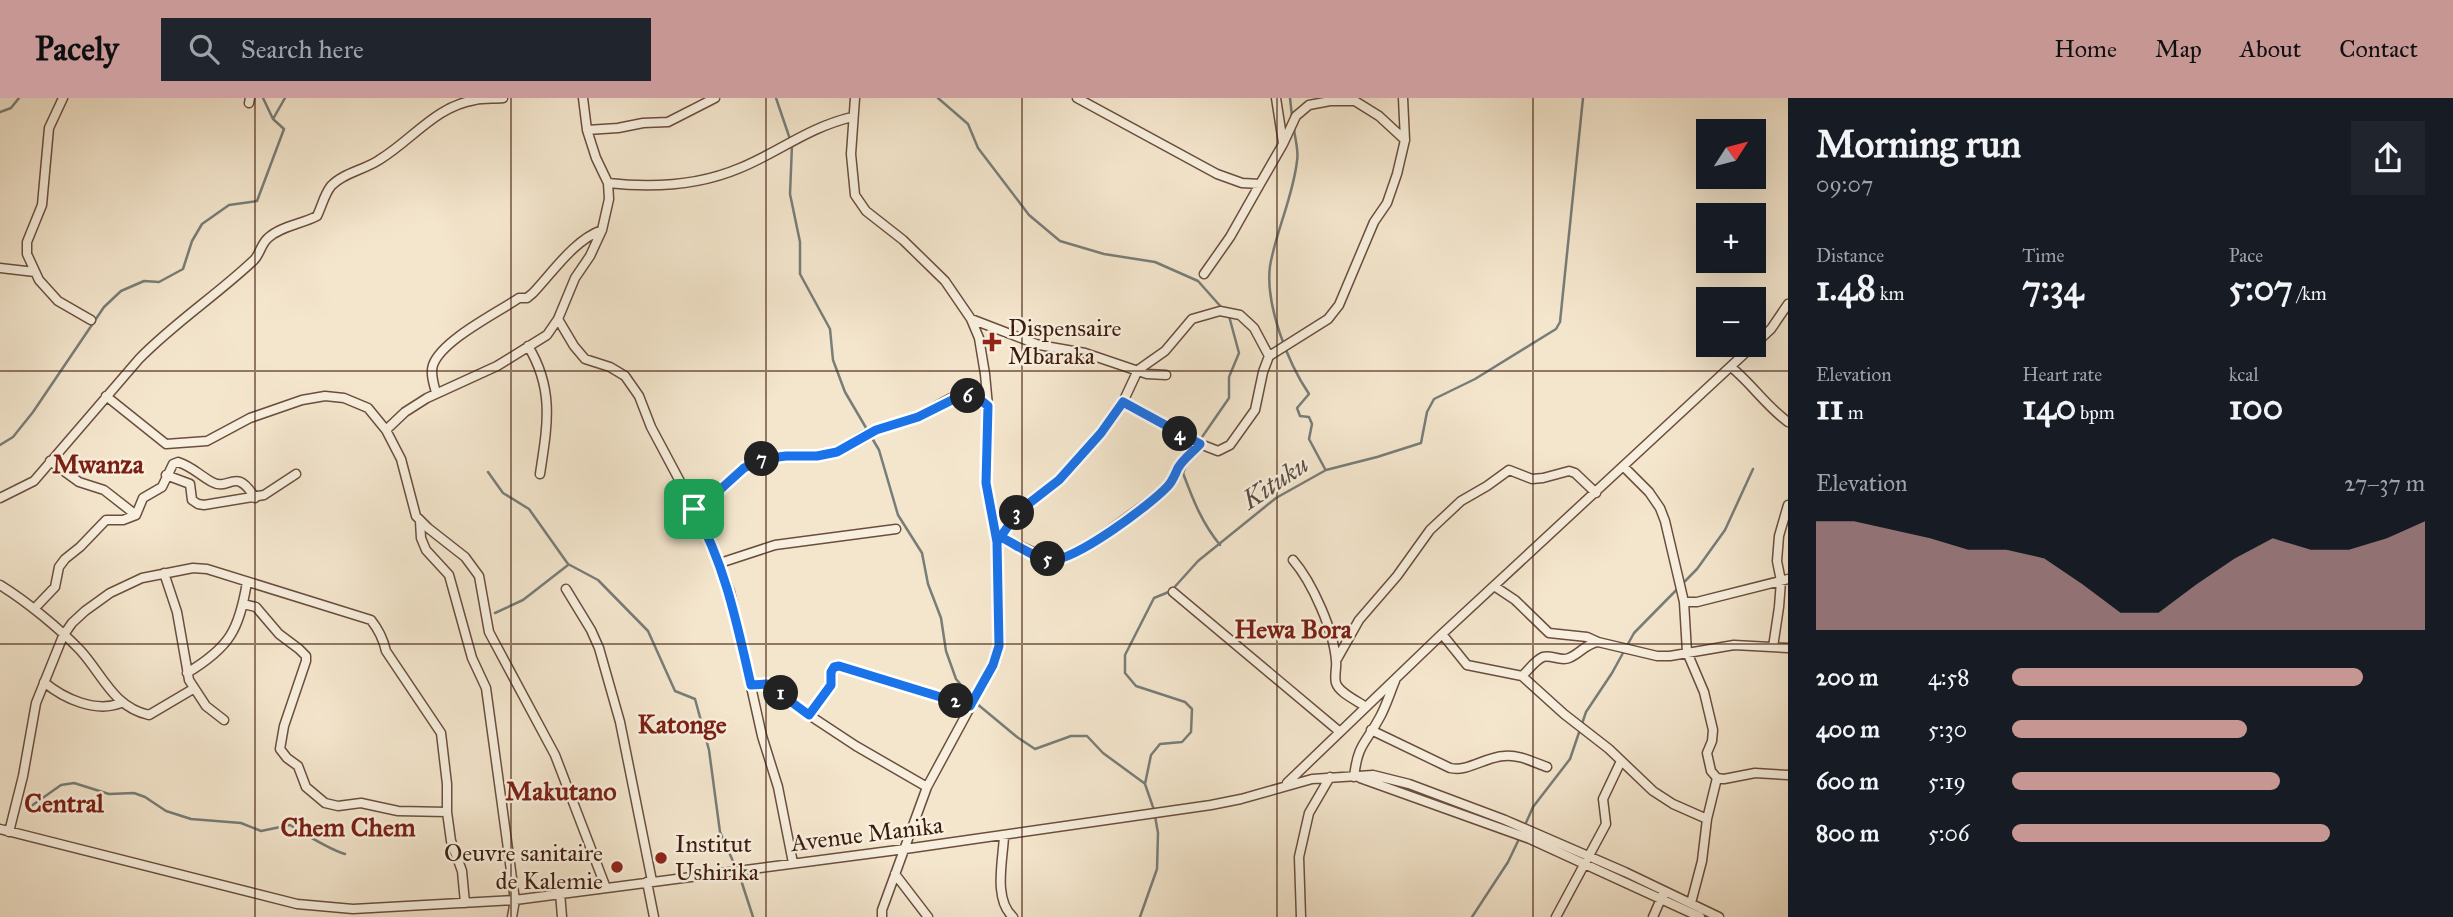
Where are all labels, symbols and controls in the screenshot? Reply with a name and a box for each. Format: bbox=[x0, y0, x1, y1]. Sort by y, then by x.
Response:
search box bbox=[161, 18, 651, 81]
text: Pacely bbox=[35, 29, 119, 69]
icon: search bbox=[185, 30, 223, 68]
text: Search here bbox=[241, 33, 364, 65]
text: Home bbox=[2054, 34, 2117, 64]
text: Map bbox=[2155, 34, 2202, 64]
text: About bbox=[2240, 34, 2301, 64]
text: Contact bbox=[2339, 34, 2418, 64]
north arrow bbox=[1696, 119, 1766, 189]
map controls bbox=[1696, 119, 1766, 357]
text: Morning run bbox=[1816, 121, 2021, 167]
button: share bbox=[2351, 121, 2425, 195]
text: 09:07 bbox=[1816, 170, 1873, 198]
button: + bbox=[1696, 203, 1766, 273]
text: Distance bbox=[1816, 244, 1884, 267]
text: Time bbox=[2022, 244, 2064, 267]
text: Pace bbox=[2229, 244, 2263, 267]
text: 1.48 bbox=[1816, 267, 1876, 310]
text: 7:34 bbox=[2022, 267, 2083, 310]
text: 5:07 bbox=[2229, 267, 2293, 310]
text: km bbox=[1876, 282, 1904, 305]
text: /km bbox=[2293, 282, 2327, 305]
button: − bbox=[1696, 287, 1766, 357]
place label: Dispensaire Mbaraka bbox=[1008, 313, 1122, 371]
marker: Dispensaire Mbaraka bbox=[982, 332, 1002, 352]
text: Elevation bbox=[1816, 363, 1891, 386]
text: Heart rate bbox=[2022, 363, 2102, 386]
text: kcal bbox=[2229, 363, 2259, 386]
pin: 6 bbox=[950, 378, 986, 414]
text: 6 bbox=[963, 384, 972, 407]
text: 11 bbox=[1816, 386, 1844, 429]
text: 140 bbox=[2022, 386, 2076, 429]
text: 100 bbox=[2229, 386, 2283, 429]
text: m bbox=[1844, 401, 1864, 424]
text: bpm bbox=[2076, 401, 2115, 424]
pin: 4 bbox=[1162, 416, 1198, 452]
text: 4 bbox=[1174, 422, 1185, 445]
pin: 7 bbox=[744, 442, 780, 476]
text: 7 bbox=[756, 447, 767, 470]
district label: Mwanza bbox=[52, 448, 145, 480]
water label: Kituku bbox=[1234, 448, 1315, 517]
text: Elevation bbox=[1816, 469, 1907, 497]
text: 27–37 m bbox=[2344, 469, 2425, 497]
pin bbox=[664, 479, 724, 539]
icon: arrive bbox=[675, 490, 713, 528]
pin: 3 bbox=[1000, 496, 1034, 530]
text: 3 bbox=[1013, 501, 1020, 524]
pin: 5 bbox=[1030, 542, 1066, 576]
text: 5 bbox=[1043, 547, 1052, 570]
district label: Hewa Bora bbox=[1234, 613, 1353, 645]
text: 200 m bbox=[1816, 663, 1878, 691]
text: 4:58 bbox=[1928, 663, 1970, 691]
pin: 1 bbox=[764, 676, 798, 710]
text: 1 bbox=[777, 681, 784, 704]
pin: 2 bbox=[939, 684, 974, 718]
text: 2 bbox=[951, 689, 960, 712]
district label: Katonge bbox=[638, 708, 727, 741]
text: 400 m bbox=[1816, 715, 1880, 743]
text: 5:30 bbox=[1928, 715, 1967, 743]
text: 600 m bbox=[1816, 767, 1879, 795]
text: 5:19 bbox=[1928, 767, 1966, 795]
district label: Makutano bbox=[505, 775, 617, 807]
district label: Central bbox=[24, 787, 105, 819]
street label: Avenue Manika bbox=[788, 810, 946, 858]
district label: Chem Chem bbox=[280, 811, 416, 843]
text: 800 m bbox=[1816, 819, 1879, 847]
text: 5:06 bbox=[1928, 819, 1970, 847]
place label: Institut Ushirika bbox=[675, 829, 760, 887]
place label: Oeuvre sanitaire de Kalemie bbox=[444, 838, 603, 896]
marker: Institut Ushirika bbox=[653, 850, 669, 866]
marker: Oeuvre sanitaire de Kalemie bbox=[609, 859, 625, 875]

